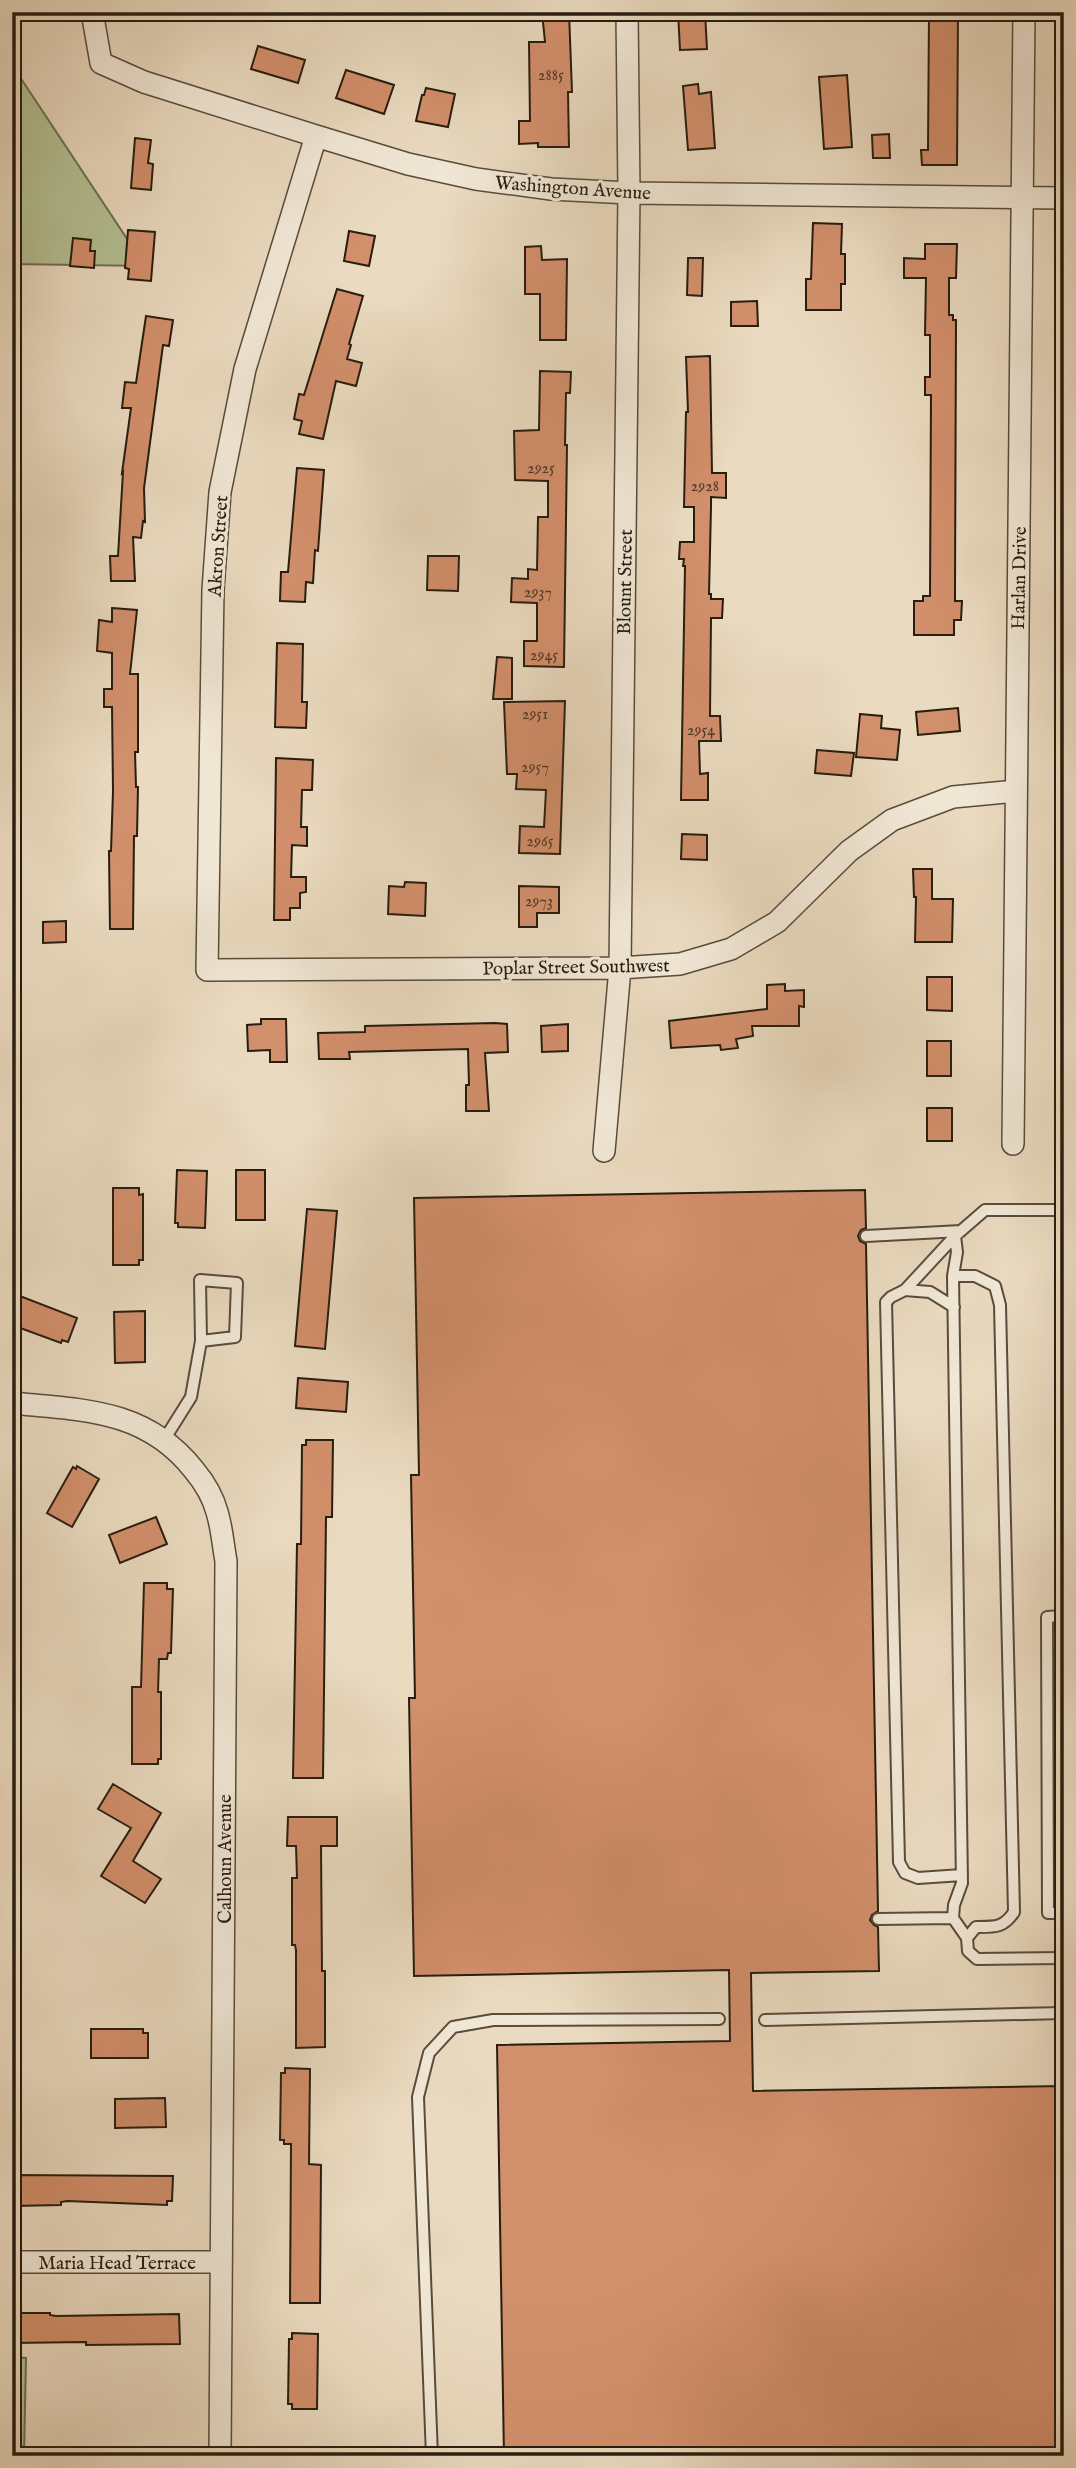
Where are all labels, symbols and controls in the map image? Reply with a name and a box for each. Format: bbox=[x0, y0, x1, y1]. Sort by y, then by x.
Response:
house number: 2885 bbox=[538, 66, 564, 86]
street label: Washington Avenue bbox=[494, 172, 652, 206]
house number: 2925 bbox=[527, 459, 555, 479]
house number: 2928 bbox=[691, 477, 719, 497]
street label: Akron Street bbox=[203, 494, 235, 599]
street label: Harlan Drive bbox=[1007, 526, 1033, 630]
street label: Blount Street bbox=[613, 529, 639, 635]
house number: 2937 bbox=[524, 583, 552, 603]
house number: 2945 bbox=[530, 646, 558, 666]
house number: 2951 bbox=[522, 705, 548, 725]
house number: 2954 bbox=[687, 721, 715, 741]
house number: 2957 bbox=[521, 758, 549, 778]
house number: 2965 bbox=[526, 832, 554, 852]
house number: 2973 bbox=[525, 892, 553, 912]
street label: Poplar Street Southwest bbox=[482, 954, 670, 982]
street label: Calhoun Avenue bbox=[214, 1794, 238, 1924]
street label: Maria Head Terrace bbox=[38, 2252, 196, 2276]

